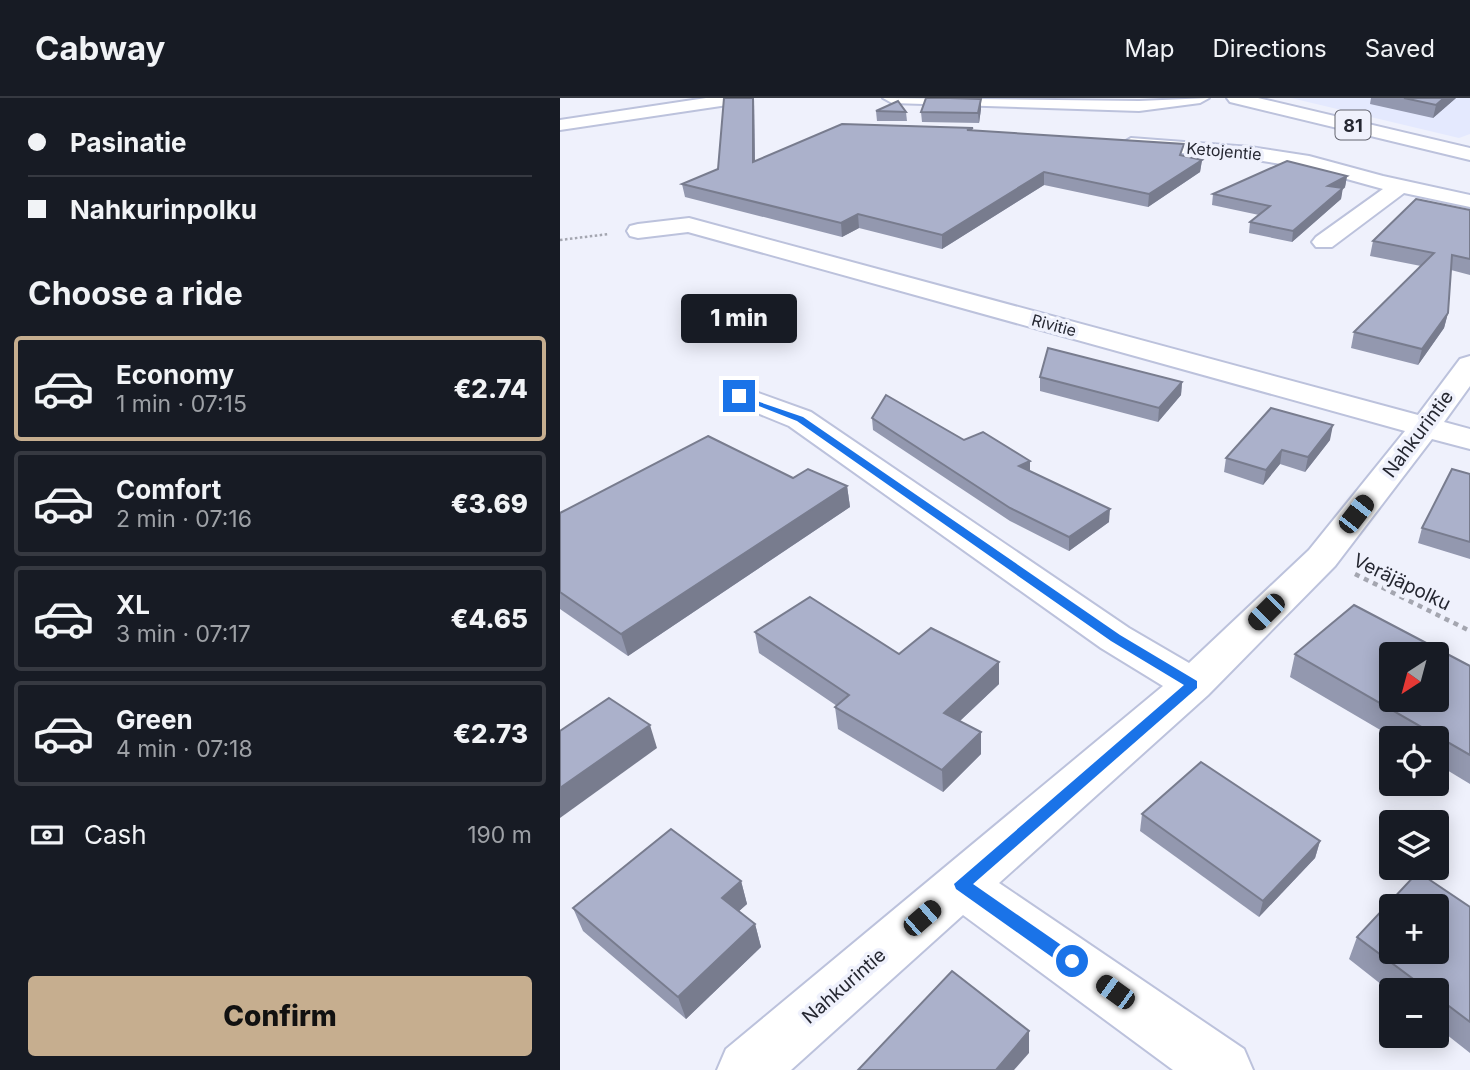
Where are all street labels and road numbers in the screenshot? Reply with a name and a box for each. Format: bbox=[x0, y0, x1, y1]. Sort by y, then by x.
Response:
road number: 81 bbox=[1336, 110, 1370, 140]
street label: Ketojentie bbox=[1186, 138, 1262, 164]
street label: Rivitie bbox=[1029, 309, 1079, 341]
street label: Nahkurintie bbox=[1378, 386, 1458, 482]
street label: Veräjäpolku bbox=[1349, 549, 1455, 615]
street label: Nahkurintie bbox=[798, 944, 890, 1028]

